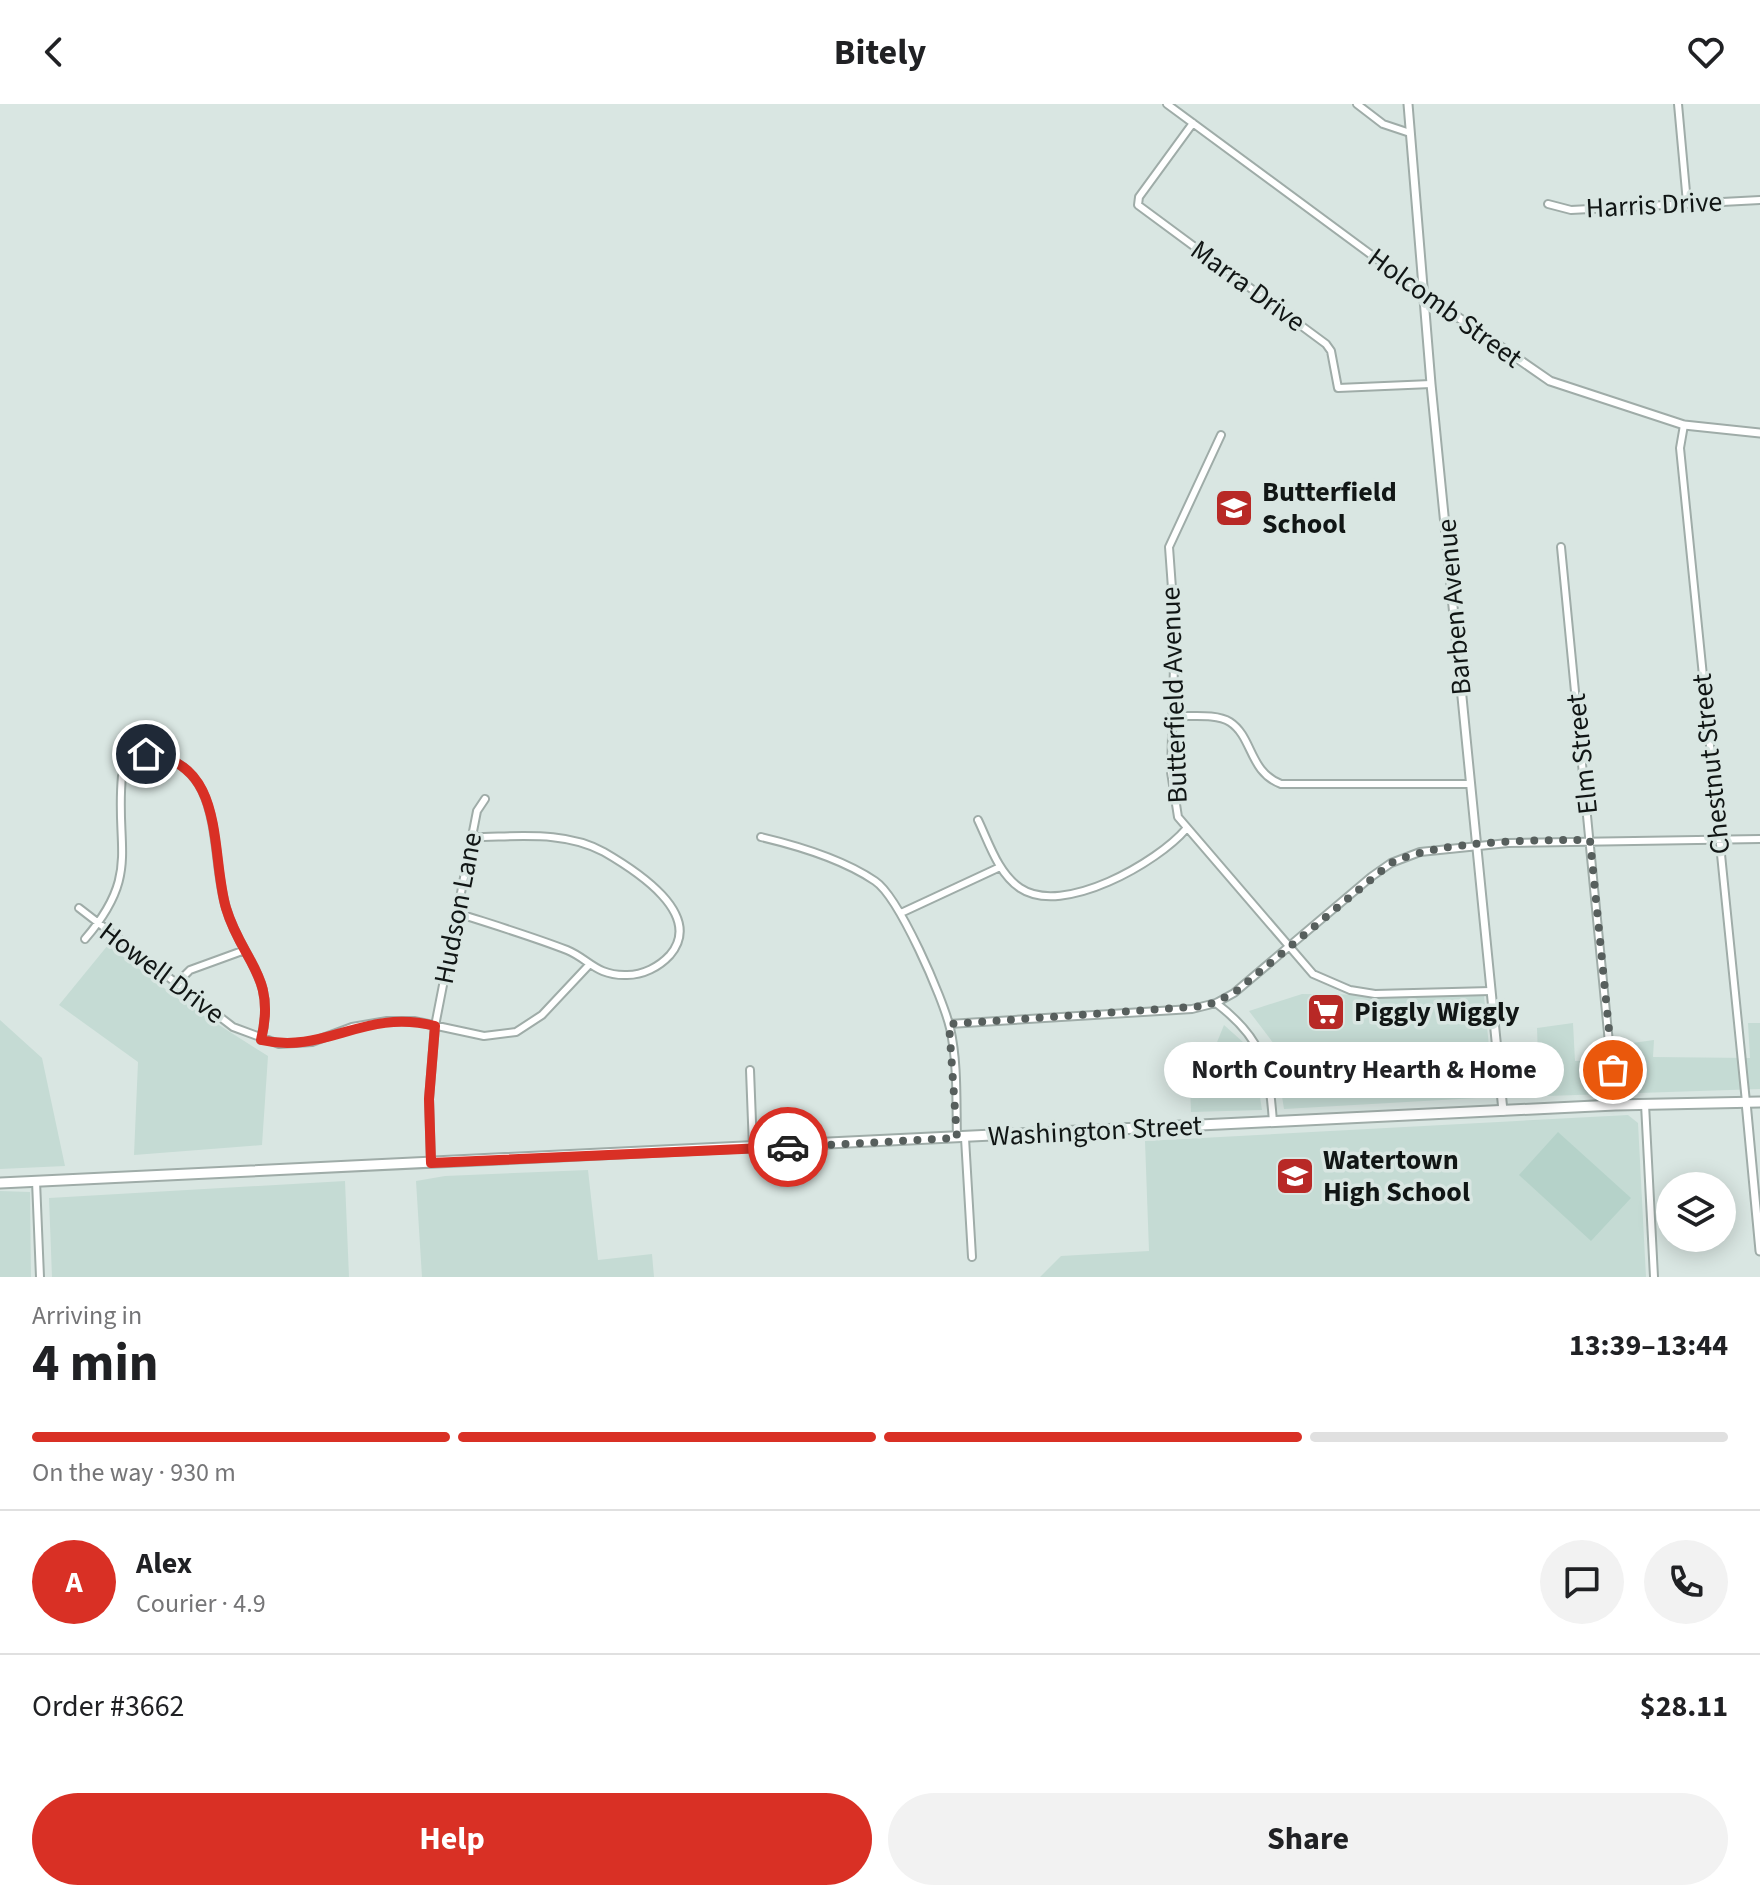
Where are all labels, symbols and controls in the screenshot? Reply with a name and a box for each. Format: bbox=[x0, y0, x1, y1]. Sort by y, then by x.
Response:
text: Bitely bbox=[834, 27, 926, 78]
icon: back bbox=[32, 30, 76, 74]
icon: heart bbox=[1684, 30, 1728, 74]
street label: Harris Drive bbox=[1585, 181, 1723, 229]
street label: Marra Drive bbox=[1182, 231, 1314, 341]
street label: Holcomb Street bbox=[1359, 238, 1531, 378]
place label: Butterfield School bbox=[1262, 472, 1397, 544]
school or university icon: Butterfield School bbox=[1213, 487, 1255, 529]
street label: Barben Avenue bbox=[1426, 517, 1482, 697]
street label: Butterfield Avenue bbox=[1150, 586, 1198, 804]
street label: Chestnut Street bbox=[1682, 671, 1740, 856]
street label: Elm Street bbox=[1556, 691, 1608, 816]
pin bbox=[112, 720, 180, 788]
icon: home bbox=[124, 732, 168, 776]
street label: Hudson Lane bbox=[424, 829, 492, 987]
street label: Howell Drive bbox=[91, 913, 233, 1033]
supermarket icon: Piggly Wiggly bbox=[1305, 991, 1347, 1033]
place label: Piggly Wiggly bbox=[1354, 992, 1520, 1032]
pin bbox=[1579, 1036, 1647, 1104]
callout: North Country Hearth & Home bbox=[1165, 1042, 1565, 1098]
icon: bag bbox=[1591, 1048, 1635, 1092]
text: North Country Hearth & Home bbox=[1191, 1051, 1537, 1088]
street label: Washington Street bbox=[987, 1105, 1204, 1157]
courier bbox=[748, 1107, 828, 1187]
icon: car bbox=[766, 1125, 810, 1169]
place label: Watertown High School bbox=[1323, 1140, 1470, 1212]
school or university icon: Watertown High School bbox=[1274, 1155, 1316, 1197]
map controls bbox=[1656, 1172, 1736, 1252]
button: layers bbox=[1656, 1172, 1736, 1252]
text: Arriving in bbox=[32, 1297, 142, 1334]
text: 13:39–13:44 bbox=[1569, 1324, 1728, 1367]
text: 4 min bbox=[32, 1327, 159, 1401]
text: On the way · 930 m bbox=[32, 1454, 236, 1491]
button: chat bbox=[1540, 1540, 1624, 1624]
button: phone bbox=[1644, 1540, 1728, 1624]
text: Alex bbox=[136, 1542, 192, 1585]
text: A bbox=[65, 1561, 83, 1604]
text: Courier · 4.9 bbox=[136, 1585, 266, 1622]
text: Order #3662 bbox=[32, 1685, 185, 1728]
text: $28.11 bbox=[1640, 1685, 1728, 1728]
button: Help bbox=[32, 1793, 872, 1885]
button: Share bbox=[888, 1793, 1728, 1885]

